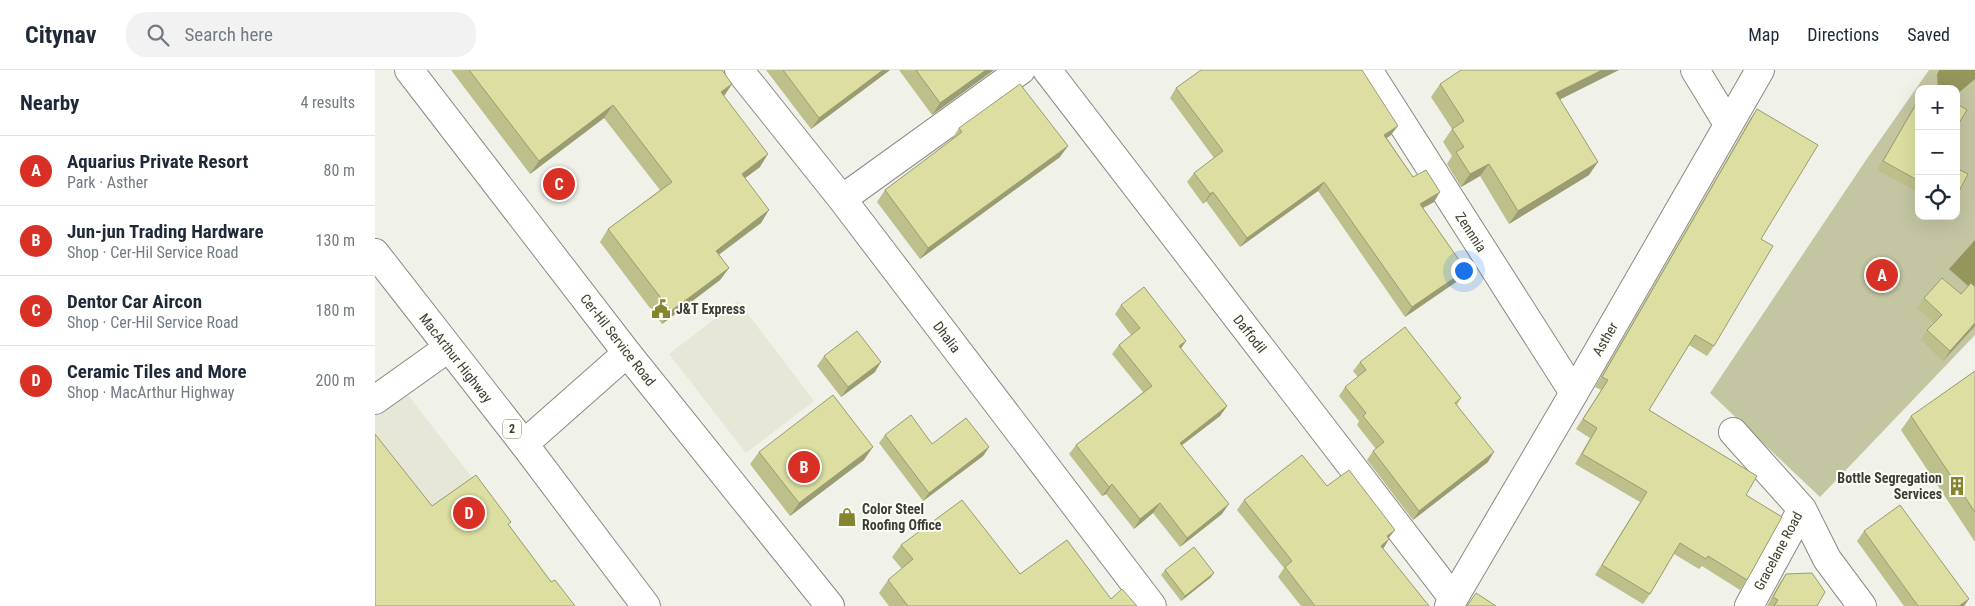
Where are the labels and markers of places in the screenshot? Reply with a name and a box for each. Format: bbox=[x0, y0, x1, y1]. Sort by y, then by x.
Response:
pin: C bbox=[543, 165, 575, 203]
pin: A bbox=[1866, 256, 1898, 294]
public building icon: J&T Express bbox=[650, 298, 672, 320]
place label: J&T Express bbox=[676, 301, 745, 317]
pin: B bbox=[788, 448, 820, 486]
place label: Bottle Segregation Services bbox=[1837, 470, 1942, 502]
building icon: Bottle Segregation Services bbox=[1946, 475, 1968, 497]
pin: D bbox=[453, 494, 485, 532]
place label: Color Steel Roofing Office bbox=[862, 501, 942, 533]
shop icon: Color Steel Roofing Office bbox=[836, 506, 858, 528]

